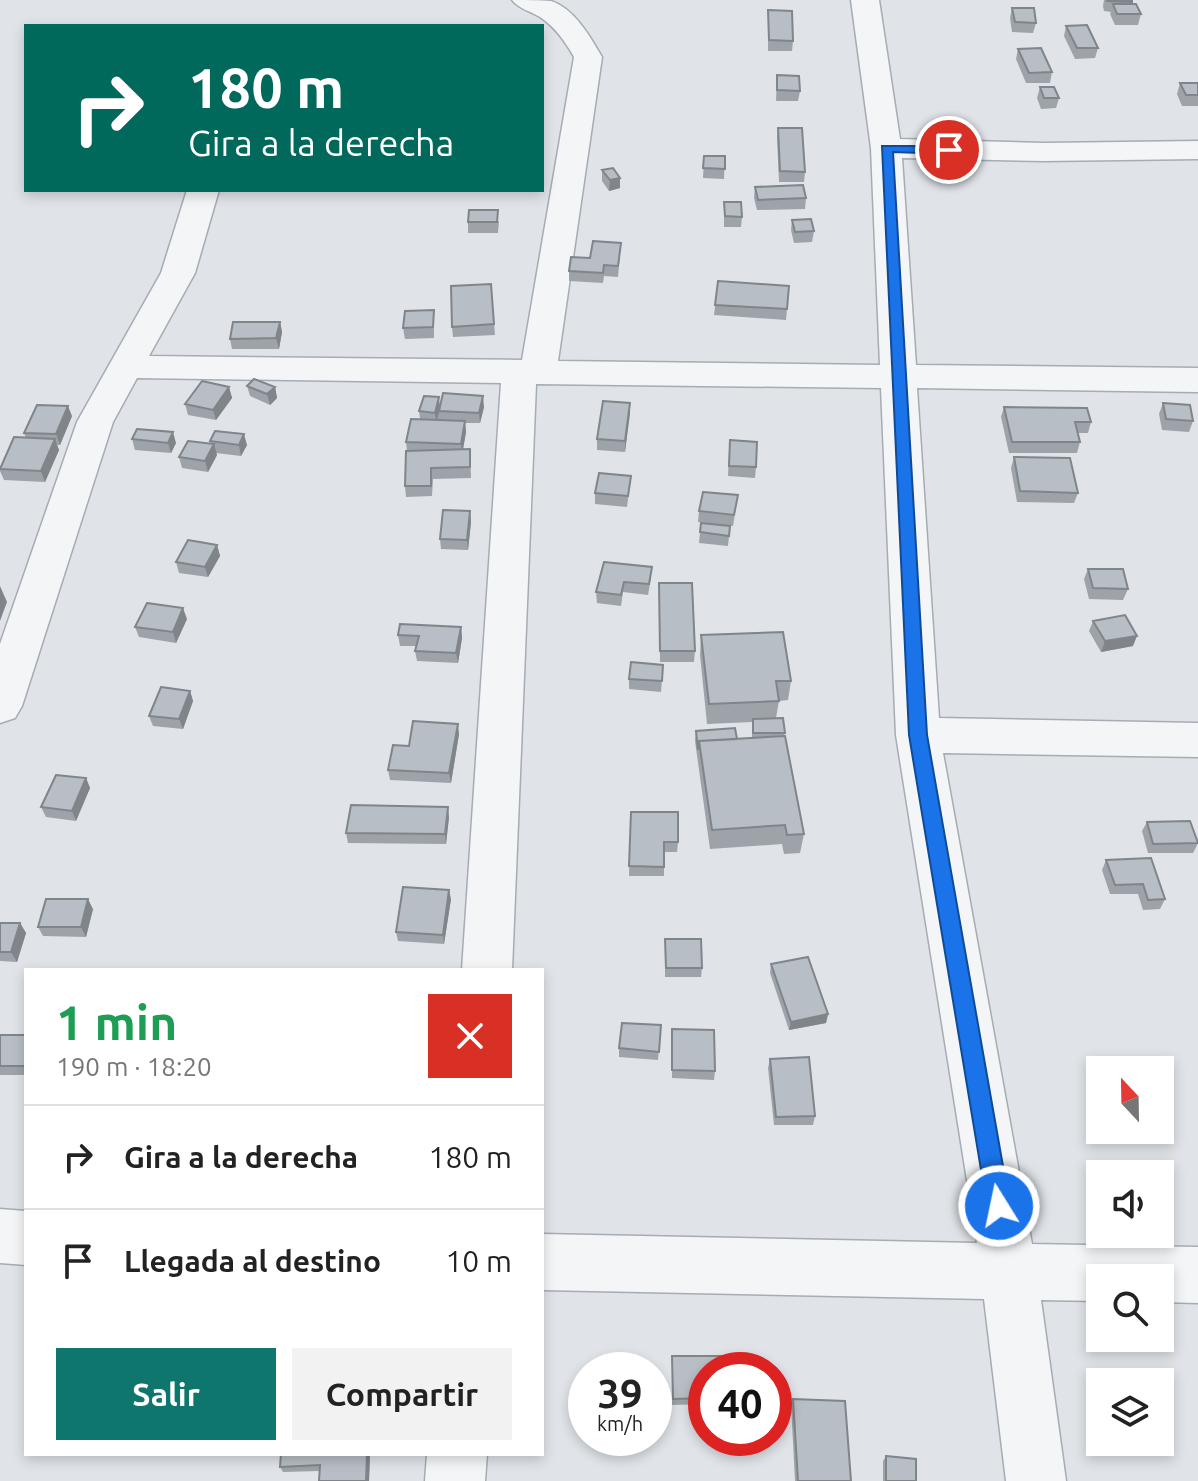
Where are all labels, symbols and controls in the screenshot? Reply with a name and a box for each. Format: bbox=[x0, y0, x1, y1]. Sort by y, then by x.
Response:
icon: right bbox=[56, 56, 160, 160]
text: 180 m bbox=[188, 56, 344, 119]
pin bbox=[915, 116, 983, 184]
text: Gira a la derecha bbox=[188, 122, 454, 163]
icon: arrive bbox=[927, 128, 971, 172]
button: close bbox=[428, 994, 512, 1078]
text: 1 min bbox=[56, 995, 177, 1049]
text: 190 m · 18:20 bbox=[56, 1052, 212, 1081]
north arrow bbox=[1086, 1056, 1174, 1144]
map controls bbox=[1086, 1056, 1174, 1456]
icon: right bbox=[56, 1135, 100, 1179]
text: Gira a la derecha bbox=[124, 1140, 358, 1174]
text: 180 m bbox=[428, 1140, 512, 1174]
button: sound bbox=[1086, 1160, 1174, 1248]
position arrow bbox=[957, 1164, 1041, 1248]
icon: arrive bbox=[56, 1239, 100, 1283]
text: Llegada al destino bbox=[124, 1244, 381, 1278]
text: 10 m bbox=[445, 1244, 512, 1278]
button: search bbox=[1086, 1264, 1174, 1352]
button: Salir bbox=[56, 1348, 276, 1440]
button: Compartir bbox=[292, 1348, 512, 1440]
speed limit sign: 40 bbox=[688, 1352, 792, 1456]
button: layers bbox=[1086, 1368, 1174, 1456]
text: 39 bbox=[597, 1371, 643, 1416]
text: km/h bbox=[597, 1412, 643, 1435]

